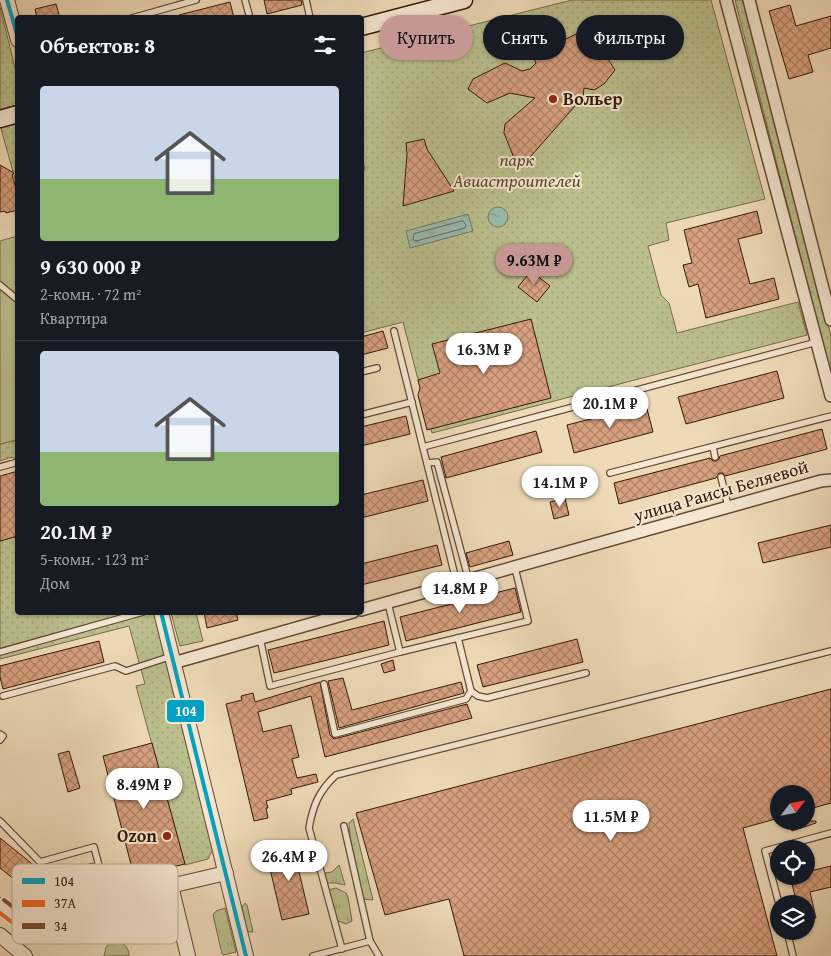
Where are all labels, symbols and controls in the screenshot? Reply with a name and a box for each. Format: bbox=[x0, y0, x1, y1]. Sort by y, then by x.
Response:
chip: Купить bbox=[379, 15, 473, 60]
chip: Снять bbox=[483, 15, 566, 60]
chip: Фильтры bbox=[576, 15, 684, 60]
text: Объектов: 8 bbox=[40, 30, 155, 61]
icon: filters bbox=[311, 31, 339, 59]
place label: Вольер bbox=[563, 85, 623, 112]
marker: Вольер bbox=[547, 93, 559, 105]
icon: home bbox=[145, 118, 235, 208]
park label: парк Авиастроителей bbox=[452, 146, 581, 194]
pin: 9.63M ₽ bbox=[488, 244, 580, 286]
text: 9.63M ₽ bbox=[507, 248, 561, 272]
text: 9 630 000 ₽ bbox=[40, 251, 141, 282]
text: 2-комн. · 72 m² bbox=[40, 282, 141, 306]
text: Квартира bbox=[40, 306, 107, 330]
pin: 16.3M ₽ bbox=[438, 332, 530, 375]
text: 16.3M ₽ bbox=[457, 337, 511, 361]
icon: home bbox=[145, 384, 235, 474]
pin: 20.1M ₽ bbox=[564, 386, 656, 429]
text: 20.1M ₽ bbox=[583, 391, 637, 415]
street label: улица Раисы Беляевой bbox=[629, 453, 812, 529]
pin: 14.1M ₽ bbox=[514, 466, 606, 508]
text: 14.1M ₽ bbox=[533, 470, 587, 494]
text: 20.1M ₽ bbox=[40, 516, 112, 547]
text: 5-комн. · 123 m² bbox=[40, 547, 149, 571]
text: Дом bbox=[40, 571, 70, 595]
pin: 14.8M ₽ bbox=[414, 572, 506, 614]
text: 14.8M ₽ bbox=[433, 576, 487, 600]
line badge: 104 bbox=[166, 699, 205, 723]
text: 104 bbox=[175, 701, 197, 721]
pin: 8.49M ₽ bbox=[98, 768, 190, 810]
text: 8.49M ₽ bbox=[117, 772, 171, 796]
north arrow bbox=[770, 785, 815, 830]
map controls bbox=[770, 785, 815, 940]
pin: 11.5M ₽ bbox=[565, 800, 657, 842]
text: 11.5M ₽ bbox=[584, 804, 638, 828]
place label: Ozon bbox=[117, 822, 157, 849]
marker: Ozon bbox=[161, 830, 173, 842]
pin: 26.4M ₽ bbox=[243, 840, 335, 882]
button: locate bbox=[770, 840, 815, 885]
text: 26.4M ₽ bbox=[262, 844, 316, 868]
legend bbox=[12, 864, 178, 944]
text: 104 bbox=[54, 871, 74, 891]
text: 37А bbox=[54, 893, 76, 913]
button: layers bbox=[770, 895, 815, 940]
text: 34 bbox=[54, 916, 68, 936]

